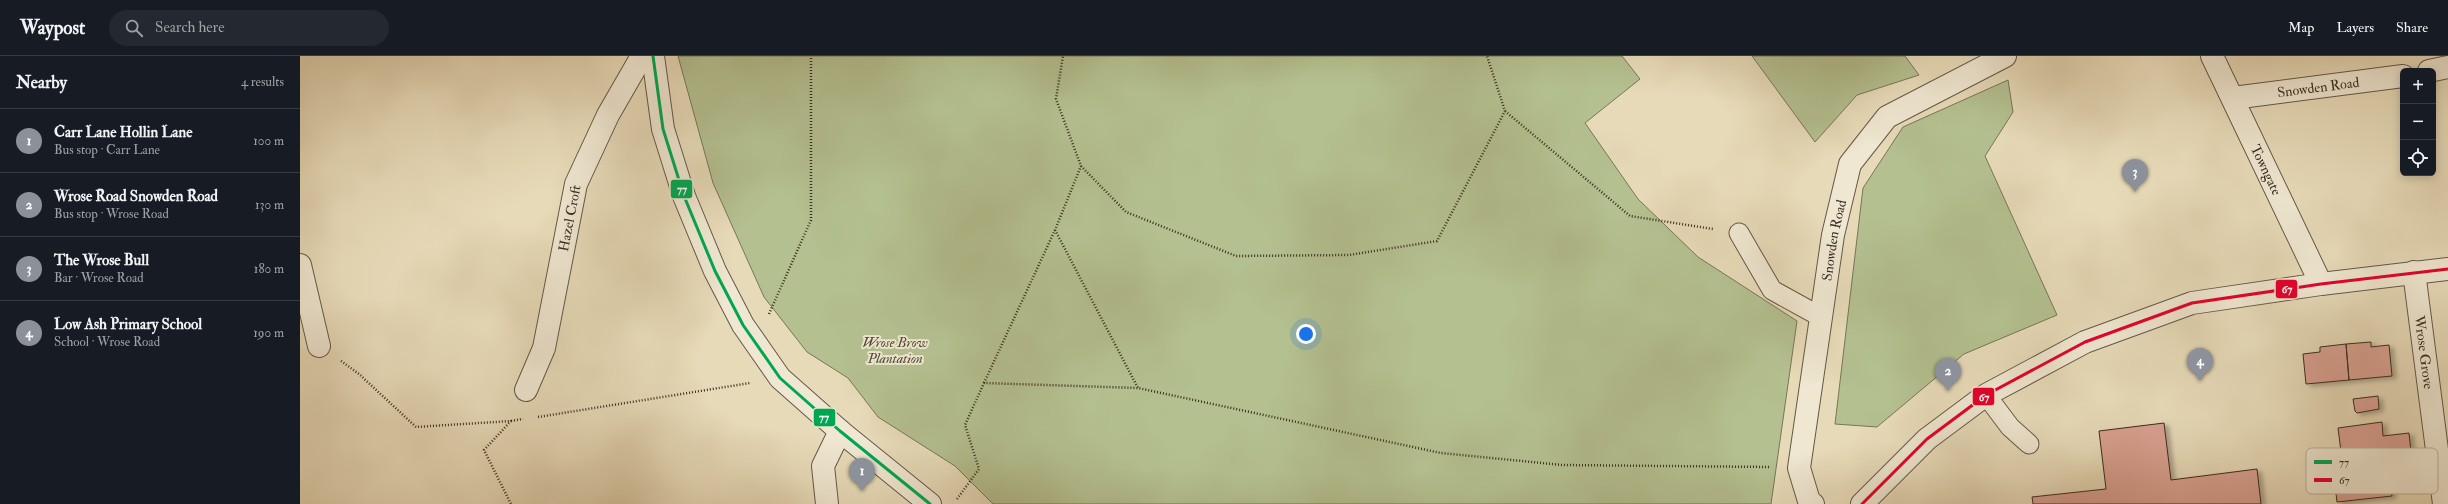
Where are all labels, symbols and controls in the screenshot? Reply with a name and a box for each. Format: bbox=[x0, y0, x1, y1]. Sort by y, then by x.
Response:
search box bbox=[109, 10, 389, 46]
text: Waypost bbox=[20, 16, 85, 40]
icon: search bbox=[123, 17, 145, 39]
text: Search here bbox=[155, 18, 224, 37]
text: Map bbox=[2288, 19, 2314, 36]
text: Layers bbox=[2336, 19, 2374, 36]
text: Share bbox=[2396, 19, 2428, 36]
map controls bbox=[2400, 68, 2436, 176]
button: + bbox=[2400, 68, 2436, 104]
text: Nearby bbox=[16, 72, 67, 93]
text: 4 results bbox=[241, 74, 284, 90]
street label: Snowden Road bbox=[2276, 74, 2360, 101]
button: − bbox=[2400, 104, 2436, 140]
text: Carr Lane Hollin Lane bbox=[54, 123, 192, 142]
text: 1 bbox=[27, 133, 31, 149]
text: 100 m bbox=[253, 133, 284, 149]
button: locate bbox=[2400, 140, 2436, 176]
text: Bus stop · Carr Lane bbox=[54, 142, 160, 158]
street label: Towngate bbox=[2247, 142, 2285, 198]
pin: 3 bbox=[2122, 159, 2148, 192]
line badge: 77 bbox=[670, 179, 693, 199]
street label: Hazel Croft bbox=[555, 183, 585, 253]
text: 77 bbox=[677, 183, 688, 196]
text: Wrose Road Snowden Road bbox=[54, 187, 218, 206]
text: 2 bbox=[26, 197, 32, 213]
text: 130 m bbox=[255, 197, 284, 213]
street label: Snowden Road bbox=[1818, 198, 1850, 282]
text: Bus stop · Wrose Road bbox=[54, 206, 169, 222]
text: The Wrose Bull bbox=[54, 251, 149, 270]
text: 3 bbox=[27, 261, 32, 277]
text: 180 m bbox=[254, 261, 284, 277]
text: Bar · Wrose Road bbox=[54, 270, 144, 286]
line badge: 67 bbox=[2275, 279, 2298, 299]
text: 67 bbox=[2282, 283, 2293, 296]
street label: Wrose Grove bbox=[2411, 314, 2437, 390]
text: Low Ash Primary School bbox=[54, 315, 202, 334]
your location bbox=[1296, 324, 1316, 344]
text: 4 bbox=[25, 325, 33, 341]
text: 190 m bbox=[253, 325, 284, 341]
text: School · Wrose Road bbox=[54, 334, 160, 350]
park label: Wrose Brow Plantation bbox=[862, 334, 928, 367]
pin: 4 bbox=[2187, 348, 2213, 381]
pin: 2 bbox=[1935, 358, 1961, 391]
line badge: 67 bbox=[1972, 387, 1995, 406]
text: 67 bbox=[1979, 391, 1990, 404]
line badge: 77 bbox=[813, 408, 836, 427]
text: 77 bbox=[819, 411, 830, 424]
legend bbox=[2306, 448, 2438, 494]
text: 77 bbox=[2339, 456, 2349, 469]
pin: 1 bbox=[849, 458, 875, 491]
text: 67 bbox=[2339, 474, 2350, 487]

